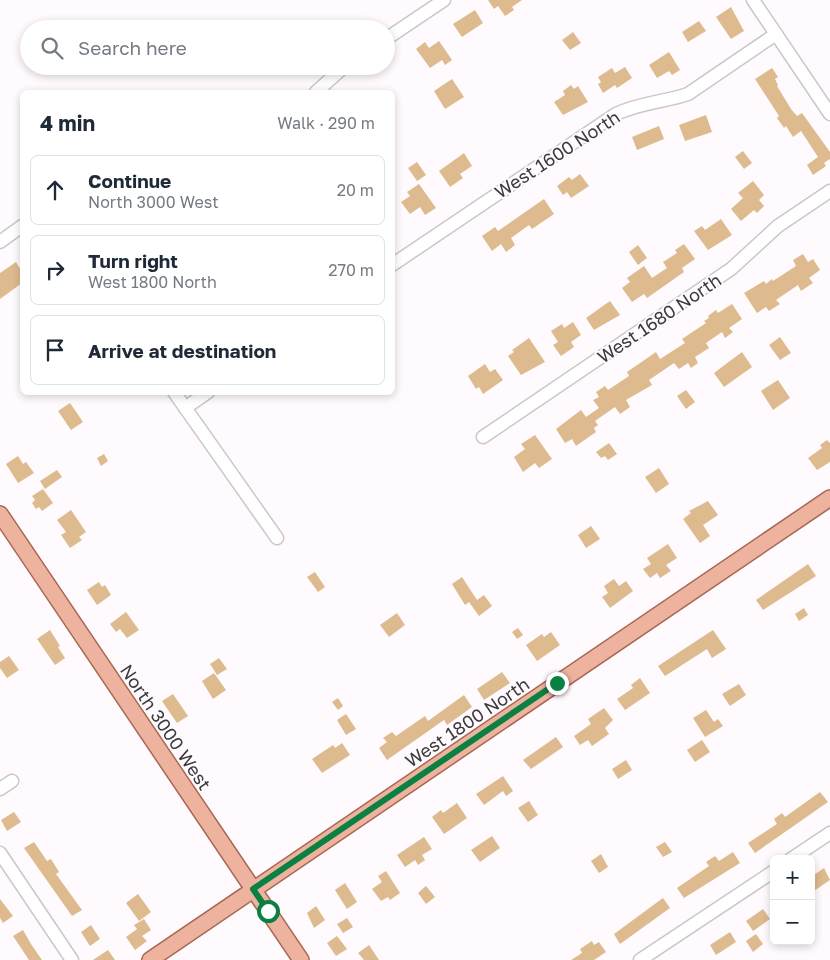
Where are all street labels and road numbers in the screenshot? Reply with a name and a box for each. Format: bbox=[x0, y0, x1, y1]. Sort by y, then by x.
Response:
street label: West 1600 North bbox=[490, 105, 624, 203]
street label: West 1680 North bbox=[593, 268, 725, 368]
street label: North 3000 West bbox=[116, 660, 216, 794]
street label: West 1800 North bbox=[401, 672, 533, 772]

